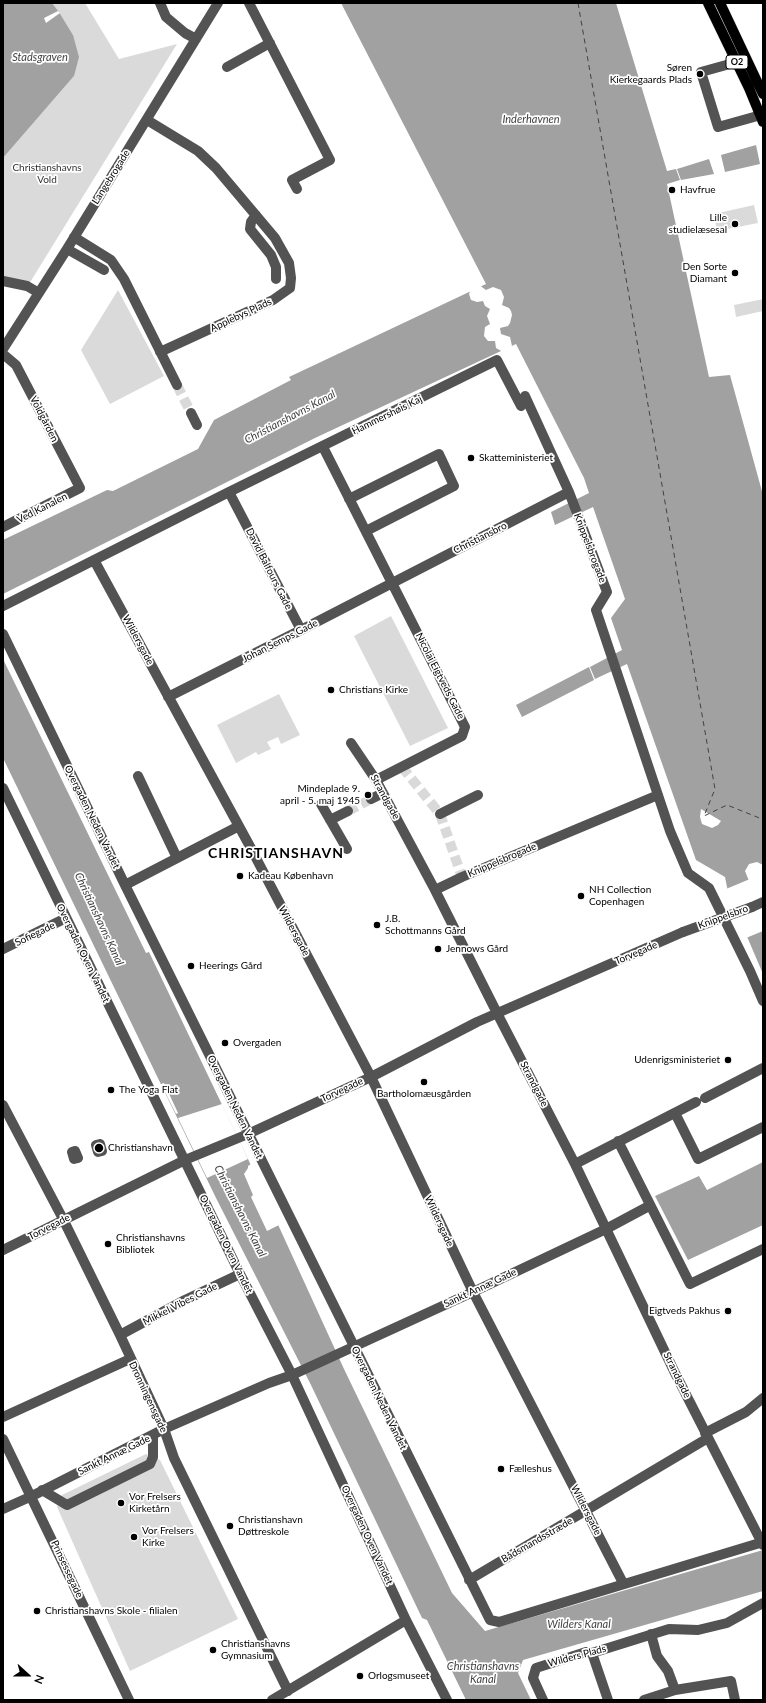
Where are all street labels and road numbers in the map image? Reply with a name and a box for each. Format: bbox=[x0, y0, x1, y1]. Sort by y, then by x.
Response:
road number: O2 bbox=[726, 55, 748, 69]
street label: Langebrogade bbox=[90, 148, 132, 206]
street label: Applebys Plads bbox=[208, 296, 274, 334]
street label: Hammershøis Kaj bbox=[350, 393, 424, 437]
street label: Voldgården bbox=[27, 394, 61, 444]
street label: Ved Kanalen bbox=[15, 490, 69, 526]
street label: Knippelsbrogade bbox=[571, 512, 609, 584]
street label: Christiansbro bbox=[451, 519, 509, 557]
street label: David Balfours Gade bbox=[243, 526, 295, 612]
street label: Wildersgade bbox=[120, 613, 156, 667]
street label: Johan Semps Gade bbox=[240, 617, 320, 665]
street label: Nicolai Eigtveds Gade bbox=[413, 631, 467, 721]
street label: Overgaden Neden Vandet bbox=[62, 763, 122, 871]
street label: Strandgade bbox=[368, 772, 402, 822]
street label: Knippelsbrogade bbox=[466, 840, 538, 880]
street label: Overgaden Oven Vandet bbox=[54, 902, 112, 1004]
street label: Knippelsbro bbox=[696, 902, 750, 932]
street label: Wildersgade bbox=[276, 904, 312, 958]
street label: Sofiegade bbox=[13, 919, 57, 949]
street label: Torvegade bbox=[613, 939, 659, 967]
street label: Overgaden Neden Vandet bbox=[205, 1053, 265, 1161]
street label: Strandgade bbox=[517, 1059, 551, 1109]
street label: Torvegade bbox=[319, 1075, 365, 1105]
street label: Overgaden Oven Vandet bbox=[197, 1193, 255, 1295]
street label: Wildersgade bbox=[422, 1194, 456, 1248]
street label: Torvegade bbox=[26, 1211, 72, 1243]
street label: Sankt Annæ Gade bbox=[442, 1266, 518, 1310]
street label: Mikkel Vibes Gade bbox=[141, 1280, 219, 1328]
street label: Overgaden Neden Vandet bbox=[349, 1344, 409, 1452]
street label: Strandgade bbox=[661, 1350, 693, 1400]
street label: Dronningensgade bbox=[126, 1360, 170, 1434]
street label: Sankt Annæ Gade bbox=[76, 1432, 152, 1478]
street label: Overgaden Oven Vandet bbox=[339, 1483, 395, 1587]
street label: Wildersgade bbox=[568, 1483, 604, 1537]
street label: Bådsmandsstræde bbox=[499, 1515, 575, 1565]
street label: Prinsessegade bbox=[48, 1538, 86, 1600]
street label: Wilders Plads bbox=[547, 1642, 607, 1670]

